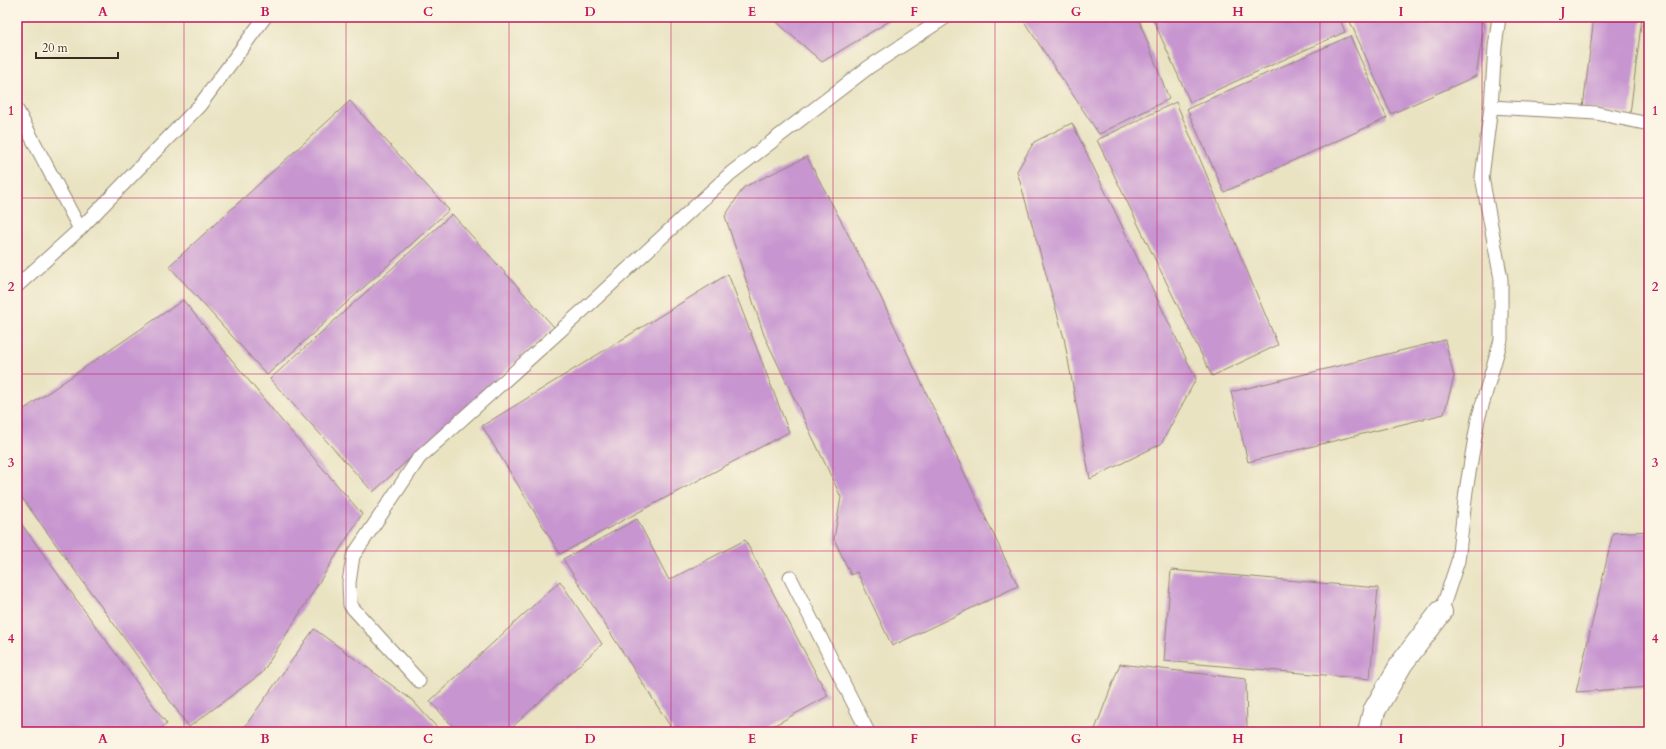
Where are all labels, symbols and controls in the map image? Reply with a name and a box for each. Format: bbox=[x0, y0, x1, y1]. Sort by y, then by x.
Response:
text: A bbox=[98, 3, 108, 21]
text: B bbox=[260, 3, 270, 21]
text: C bbox=[423, 3, 433, 21]
text: D bbox=[584, 3, 596, 21]
text: E bbox=[748, 3, 756, 21]
text: F bbox=[910, 3, 918, 21]
text: G bbox=[1071, 3, 1082, 21]
text: H bbox=[1232, 3, 1244, 21]
text: I bbox=[1398, 3, 1404, 21]
text: J bbox=[1559, 3, 1566, 21]
scale bar bbox=[36, 34, 118, 60]
text: 20 m bbox=[42, 40, 69, 56]
text: 1 bbox=[8, 102, 14, 120]
text: 1 bbox=[1652, 102, 1658, 120]
text: 2 bbox=[8, 278, 15, 296]
text: 2 bbox=[1652, 278, 1659, 296]
text: 3 bbox=[8, 454, 15, 472]
text: 3 bbox=[1652, 454, 1659, 472]
text: 4 bbox=[8, 630, 15, 648]
text: 4 bbox=[1652, 630, 1659, 648]
text: A bbox=[98, 730, 108, 748]
text: B bbox=[260, 730, 270, 748]
text: C bbox=[423, 730, 433, 748]
text: D bbox=[584, 730, 596, 748]
text: E bbox=[748, 730, 756, 748]
text: F bbox=[910, 730, 918, 748]
text: G bbox=[1071, 730, 1082, 748]
text: H bbox=[1232, 730, 1244, 748]
text: I bbox=[1398, 730, 1404, 748]
text: J bbox=[1559, 730, 1566, 748]

